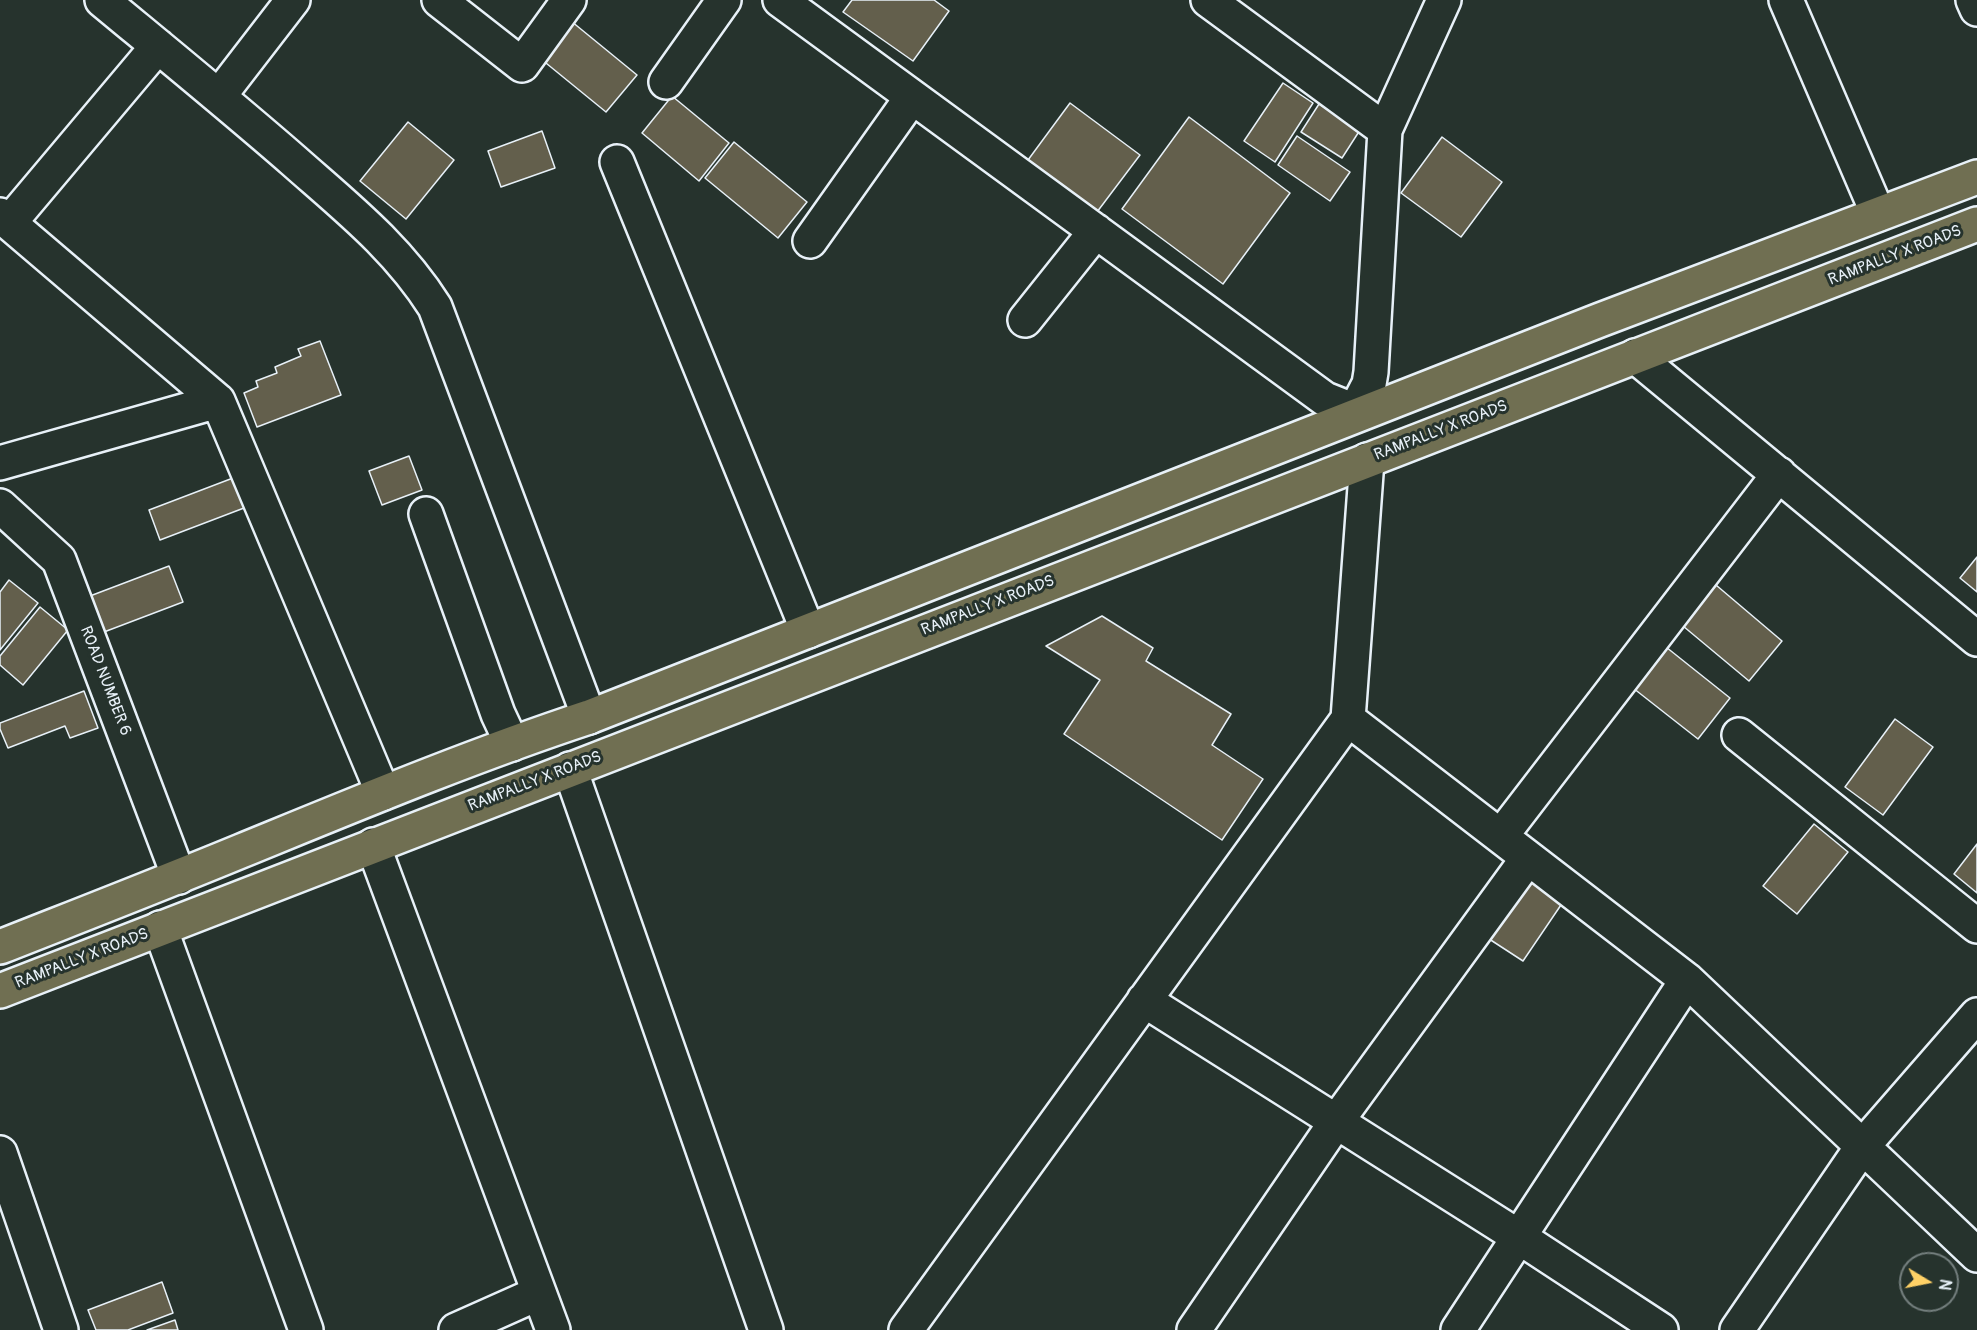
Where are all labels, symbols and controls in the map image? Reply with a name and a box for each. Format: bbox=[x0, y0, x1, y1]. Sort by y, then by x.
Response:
street label: RAMPALLY X ROADS bbox=[1826, 222, 1964, 290]
street label: RAMPALLY X ROADS bbox=[1372, 397, 1510, 465]
street label: RAMPALLY X ROADS bbox=[919, 572, 1057, 640]
street label: ROAD NUMBER 6 bbox=[75, 624, 135, 738]
street label: RAMPALLY X ROADS bbox=[466, 748, 604, 816]
street label: RAMPALLY X ROADS bbox=[13, 925, 151, 993]
north arrow bbox=[1899, 1252, 1959, 1312]
text: N bbox=[1934, 1278, 1956, 1292]

